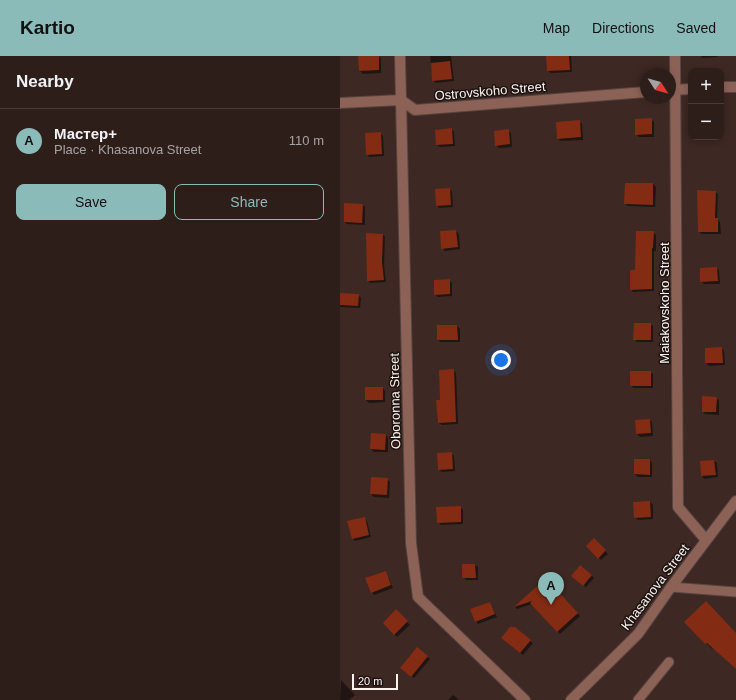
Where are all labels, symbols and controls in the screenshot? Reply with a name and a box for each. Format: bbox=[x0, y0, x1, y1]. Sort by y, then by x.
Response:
text: Kartio bbox=[20, 17, 75, 38]
text: Map bbox=[543, 20, 570, 36]
text: Directions bbox=[592, 20, 654, 36]
text: Saved bbox=[676, 20, 716, 36]
north arrow bbox=[640, 68, 676, 104]
map controls bbox=[688, 68, 724, 140]
button: + bbox=[688, 68, 724, 104]
text: Nearby bbox=[16, 72, 74, 91]
street label: Ostrovskoho Street bbox=[434, 79, 546, 103]
button: − bbox=[688, 104, 724, 140]
text: Мастер+ bbox=[54, 125, 117, 142]
text: A bbox=[24, 133, 34, 148]
text: 110 m bbox=[289, 133, 324, 148]
text: Place · Khasanova Street bbox=[54, 142, 201, 157]
button: Save bbox=[16, 184, 166, 220]
button: Share bbox=[174, 184, 324, 220]
street label: Maiakovskoho Street bbox=[657, 242, 672, 364]
your location bbox=[491, 350, 511, 370]
street label: Oboronna Street bbox=[387, 352, 403, 449]
street label: Khasanova Street bbox=[618, 541, 692, 633]
pin: A bbox=[538, 572, 564, 605]
scale bar bbox=[352, 672, 398, 691]
text: 20 m bbox=[358, 675, 382, 687]

